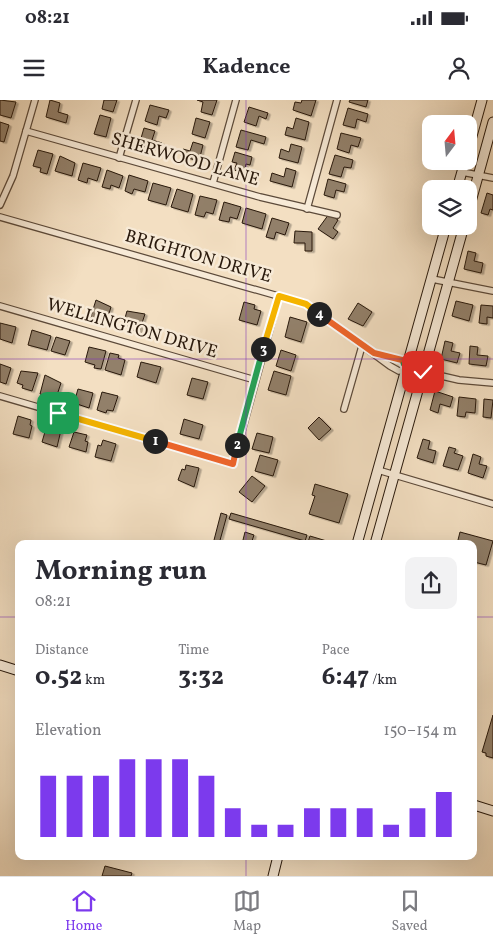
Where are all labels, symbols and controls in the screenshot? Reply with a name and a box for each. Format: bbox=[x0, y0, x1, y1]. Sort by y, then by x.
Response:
text: 08:21 bbox=[25, 5, 70, 31]
text: Kadence bbox=[202, 52, 291, 83]
icon: menu bbox=[20, 54, 48, 82]
icon: person bbox=[445, 54, 473, 82]
north arrow bbox=[422, 115, 478, 170]
map controls bbox=[422, 115, 477, 235]
street label: SHERWOOD LANE bbox=[108, 127, 262, 193]
button: layers bbox=[422, 180, 477, 235]
street label: BRIGHTON DRIVE bbox=[122, 224, 274, 290]
street label: WELLINGTON DRIVE bbox=[44, 293, 221, 365]
pin: 4 bbox=[306, 302, 332, 326]
text: 4 bbox=[315, 305, 324, 324]
pin: 3 bbox=[250, 336, 276, 362]
text: 3 bbox=[260, 340, 267, 359]
pin bbox=[402, 351, 444, 393]
icon: check bbox=[409, 358, 437, 386]
pin bbox=[37, 392, 79, 434]
icon: arrive bbox=[44, 399, 72, 427]
pin: 1 bbox=[142, 428, 168, 454]
text: 1 bbox=[153, 432, 158, 451]
pin: 2 bbox=[224, 432, 250, 458]
text: 2 bbox=[234, 436, 241, 455]
text: Morning run bbox=[35, 552, 207, 591]
button: share bbox=[405, 557, 457, 609]
text: 08:21 bbox=[35, 591, 71, 613]
text: Distance bbox=[35, 641, 89, 660]
text: Time bbox=[178, 641, 209, 660]
text: Pace bbox=[322, 641, 350, 660]
text: 0.52 bbox=[35, 660, 82, 695]
text: 3:32 bbox=[178, 660, 224, 695]
text: 6:47 bbox=[322, 660, 369, 695]
text: km bbox=[82, 671, 105, 690]
text: /km bbox=[369, 671, 397, 690]
text: Elevation bbox=[35, 720, 102, 742]
text: 150–154 m bbox=[383, 720, 457, 742]
tab: Home bbox=[65, 887, 102, 936]
tab: Map bbox=[233, 887, 261, 936]
tab: Saved bbox=[392, 887, 428, 936]

